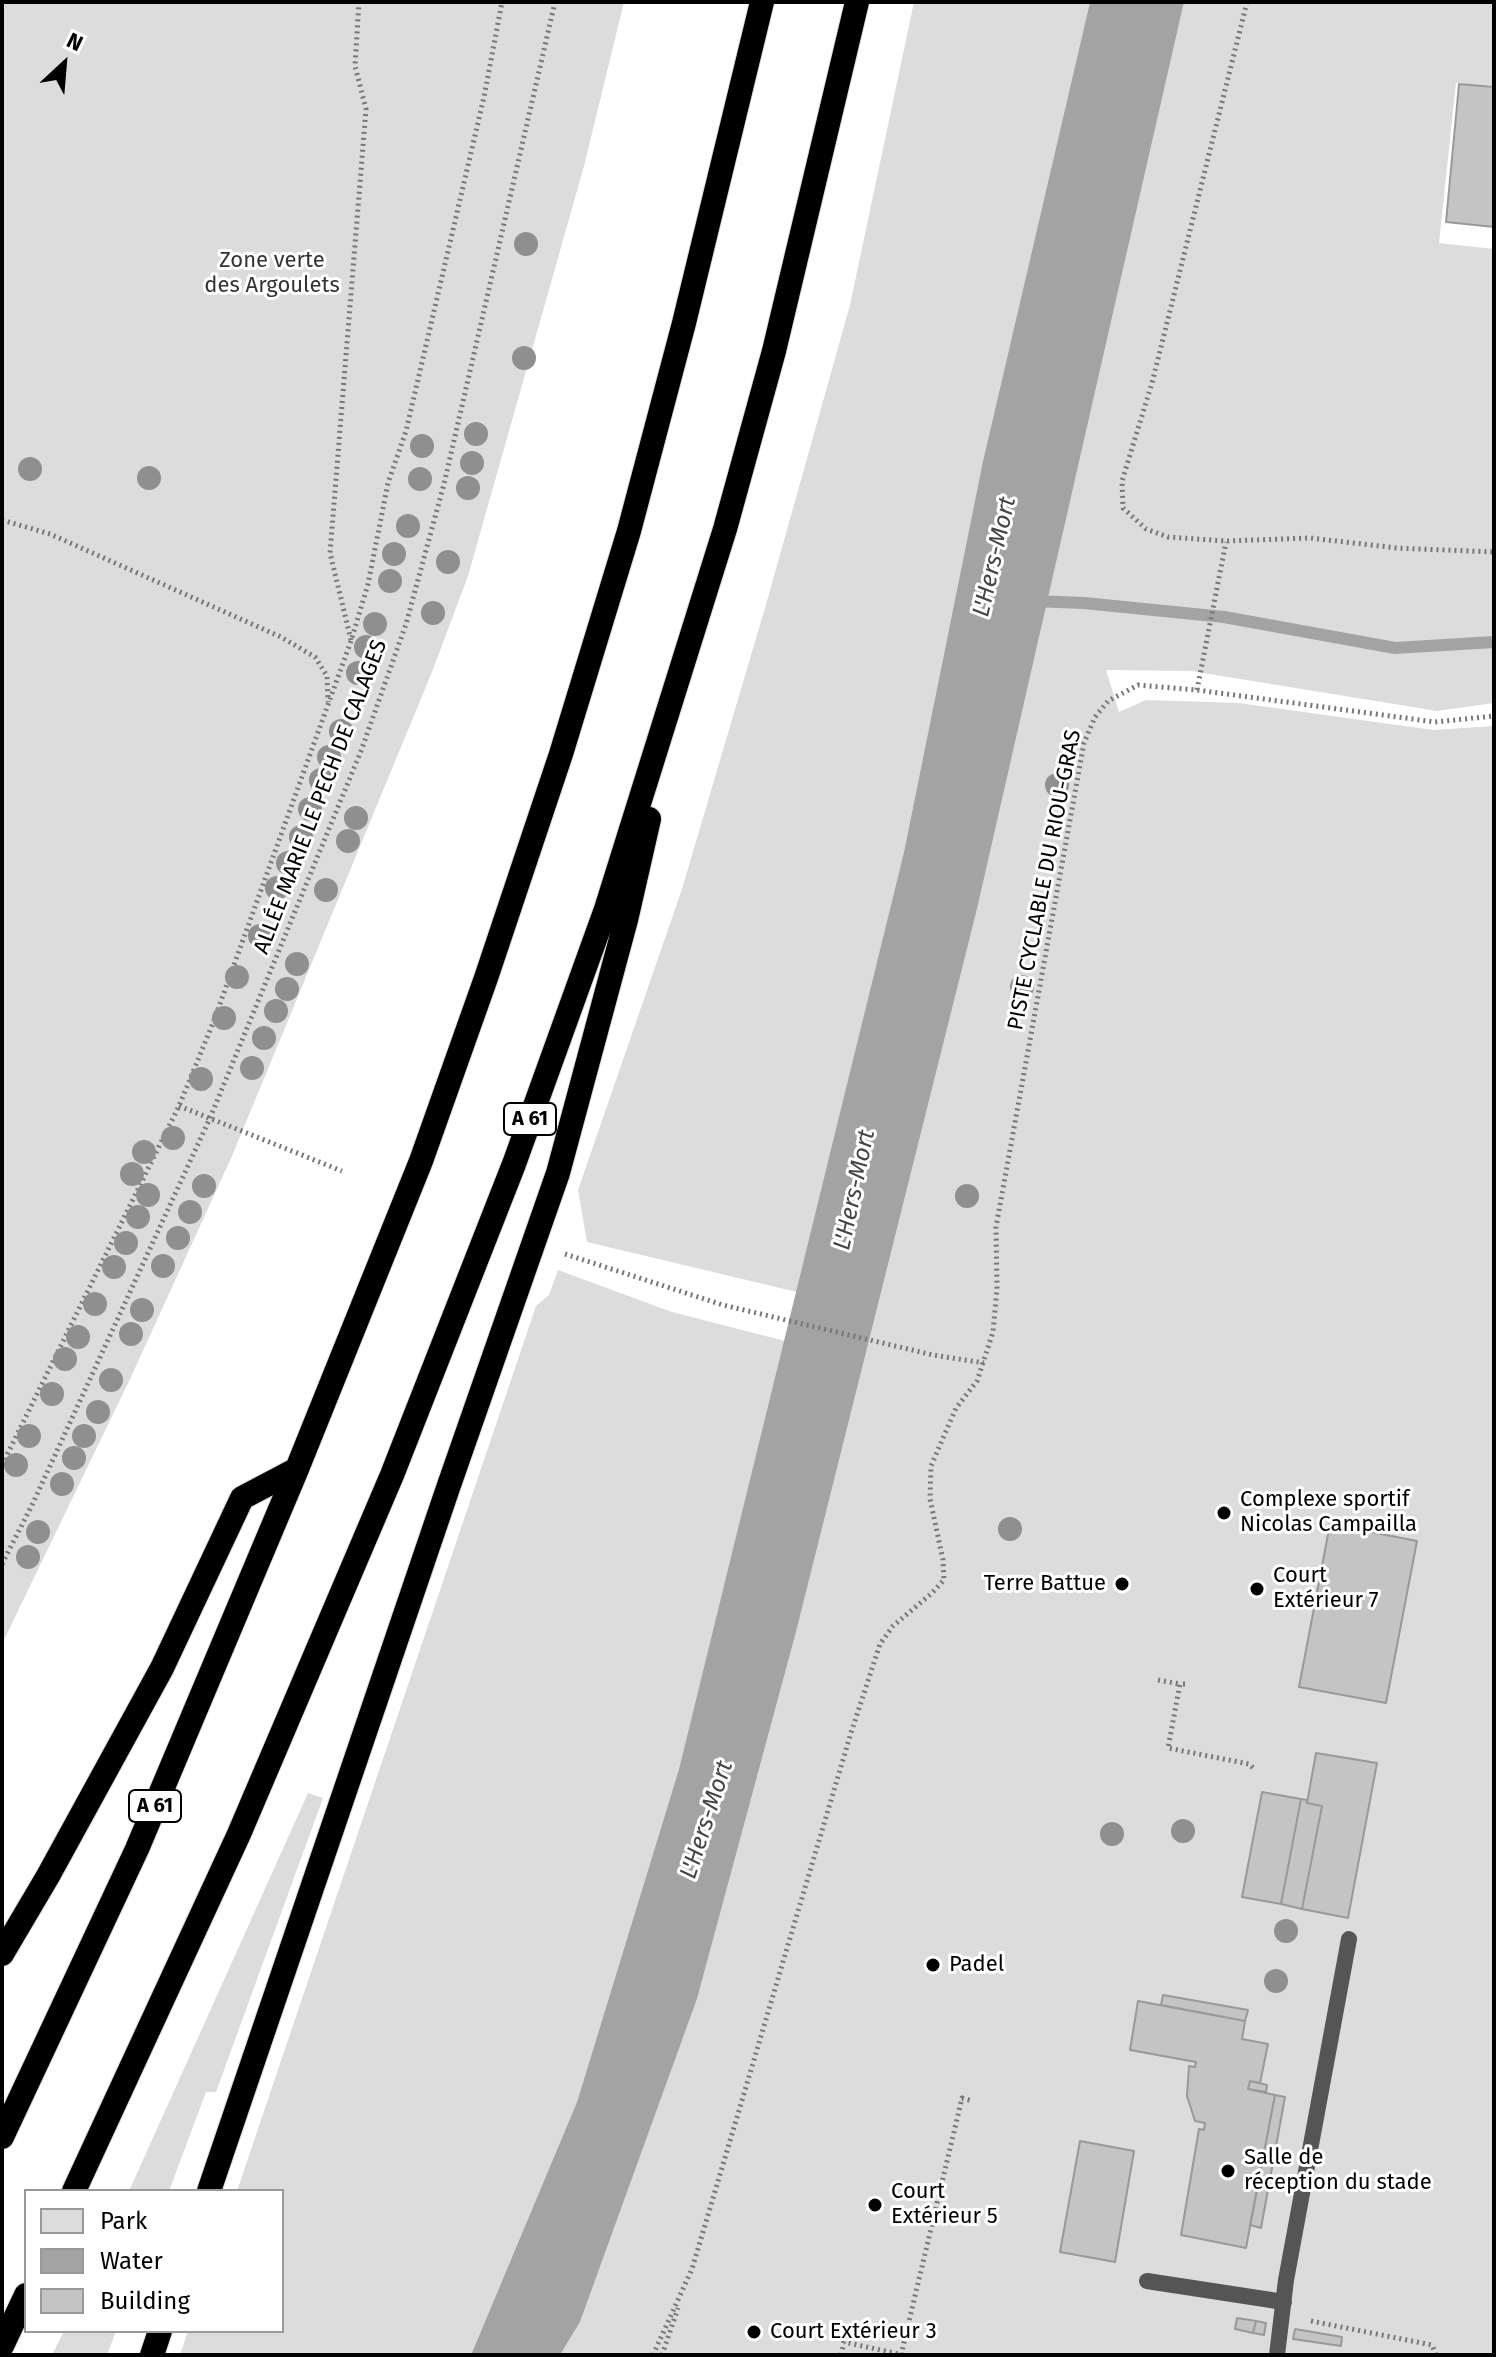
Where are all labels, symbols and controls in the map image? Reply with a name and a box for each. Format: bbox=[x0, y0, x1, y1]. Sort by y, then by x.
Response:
north arrow bbox=[24, 24, 104, 104]
text: N bbox=[62, 27, 87, 57]
park label: Zone verte des Argoulets bbox=[204, 248, 340, 300]
water label: L'Hers-Mort bbox=[967, 494, 1023, 620]
street label: ALLÉE MARIE LE PECH DE CALAGES bbox=[249, 636, 393, 958]
street label: PISTE CYCLABLE DU RIOU-GRAS bbox=[1003, 727, 1087, 1033]
road number: A 61 bbox=[504, 1103, 556, 1135]
water label: L'Hers-Mort bbox=[828, 1127, 882, 1253]
place label: Complexe sportif Nicolas Campailla bbox=[1240, 1487, 1417, 1538]
marker: Complexe sportif Nicolas Campailla bbox=[1215, 1504, 1233, 1522]
place label: Court Extérieur 7 bbox=[1273, 1563, 1379, 1614]
place label: Terre Battue bbox=[984, 1571, 1106, 1597]
marker: Terre Battue bbox=[1113, 1575, 1131, 1593]
marker: Court Extérieur 7 bbox=[1248, 1580, 1266, 1598]
water label: L'Hers-Mort bbox=[674, 1757, 740, 1883]
road number: A 61 bbox=[129, 1790, 181, 1822]
place label: Padel bbox=[949, 1952, 1004, 1978]
marker: Padel bbox=[924, 1956, 942, 1974]
place label: Salle de réception du stade bbox=[1244, 2145, 1432, 2196]
marker: Salle de réception du stade bbox=[1219, 2162, 1237, 2180]
place label: Court Extérieur 5 bbox=[891, 2179, 998, 2230]
legend bbox=[24, 2189, 284, 2333]
marker: Court Extérieur 5 bbox=[866, 2196, 884, 2214]
text: Park bbox=[100, 2207, 147, 2235]
text: Water bbox=[100, 2247, 163, 2275]
text: Building bbox=[100, 2287, 190, 2315]
place label: Court Extérieur 3 bbox=[770, 2319, 937, 2345]
marker: Court Extérieur 3 bbox=[745, 2323, 763, 2341]

